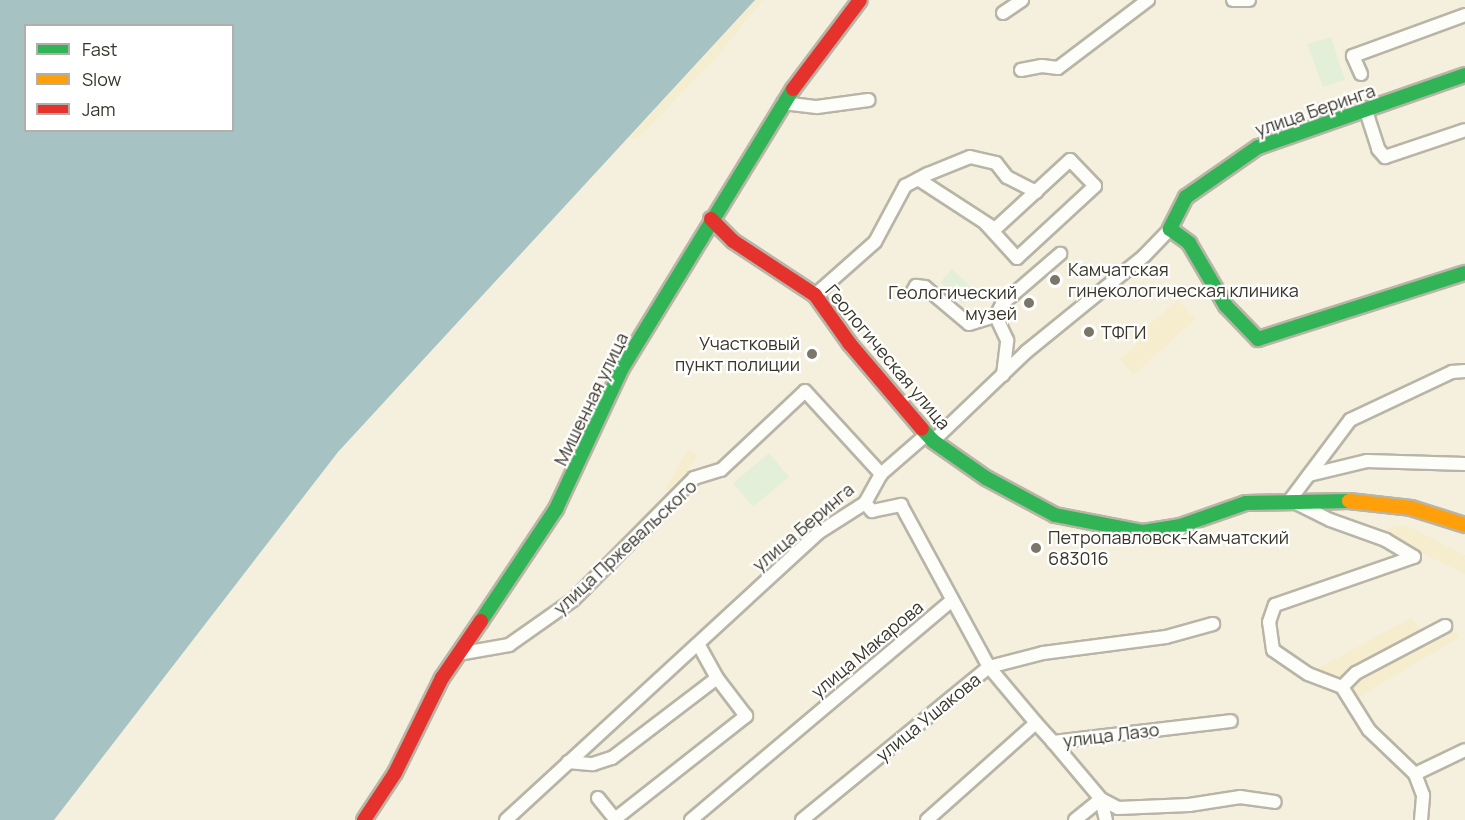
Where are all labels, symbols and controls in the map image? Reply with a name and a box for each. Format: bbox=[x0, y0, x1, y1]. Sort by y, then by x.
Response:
legend bbox=[24, 24, 234, 132]
text: Fast bbox=[82, 37, 117, 61]
text: Slow bbox=[82, 67, 121, 91]
street label: улица Беринга bbox=[1252, 79, 1378, 141]
text: Jam bbox=[82, 97, 116, 121]
place label: Камчатская гинекологическая клиника bbox=[1068, 259, 1299, 302]
marker: Камчатская гинекологическая клиника bbox=[1046, 271, 1064, 289]
street label: Геологическая улица bbox=[821, 280, 955, 434]
place label: Геологический музей bbox=[888, 282, 1017, 324]
marker: Геологический музей bbox=[1022, 296, 1036, 310]
place label: ТФГИ bbox=[1101, 321, 1146, 343]
marker: ТФГИ bbox=[1082, 325, 1096, 339]
street label: Мишенная улица bbox=[549, 329, 633, 469]
place label: Участковый пункт полиции bbox=[675, 333, 800, 376]
marker: Участковый пункт полиции bbox=[805, 347, 819, 361]
street label: улица Пржевальского bbox=[549, 475, 701, 619]
street label: улица Беринга bbox=[748, 478, 858, 576]
place label: Петропавловск-Камчатский 683016 bbox=[1048, 527, 1289, 570]
marker: Петропавловск-Камчатский 683016 bbox=[1029, 541, 1043, 555]
street label: улица Макарова bbox=[807, 596, 927, 702]
street label: улица Ушакова bbox=[871, 668, 985, 766]
street label: улица Лазо bbox=[1062, 718, 1160, 752]

